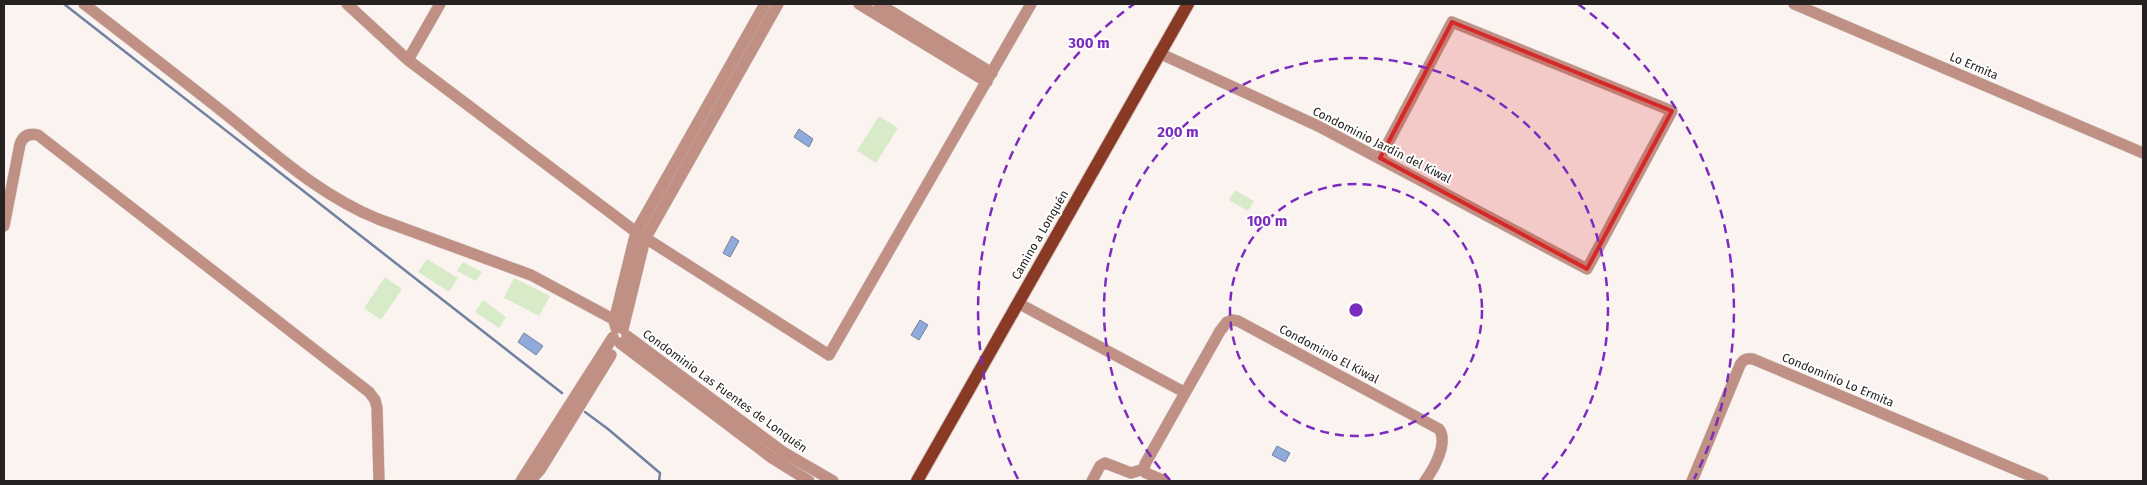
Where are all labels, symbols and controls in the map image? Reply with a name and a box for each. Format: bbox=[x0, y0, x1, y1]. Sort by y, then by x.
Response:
text: 300 m bbox=[1067, 34, 1110, 52]
street label: Lo Ermita bbox=[1948, 50, 2000, 82]
street label: Condominio Jardín del Kiwal bbox=[1310, 104, 1454, 186]
text: 200 m bbox=[1157, 123, 1199, 141]
street label: Camino a Lonquén bbox=[1009, 188, 1071, 282]
text: 100 m bbox=[1247, 212, 1287, 230]
centre of rings bbox=[1347, 301, 1365, 319]
street label: Condominio El Kiwal bbox=[1277, 322, 1382, 386]
street label: Condominio Las Fuentes de Lonquén bbox=[640, 327, 810, 455]
street label: Condominio Lo Ermita bbox=[1780, 350, 1896, 410]

